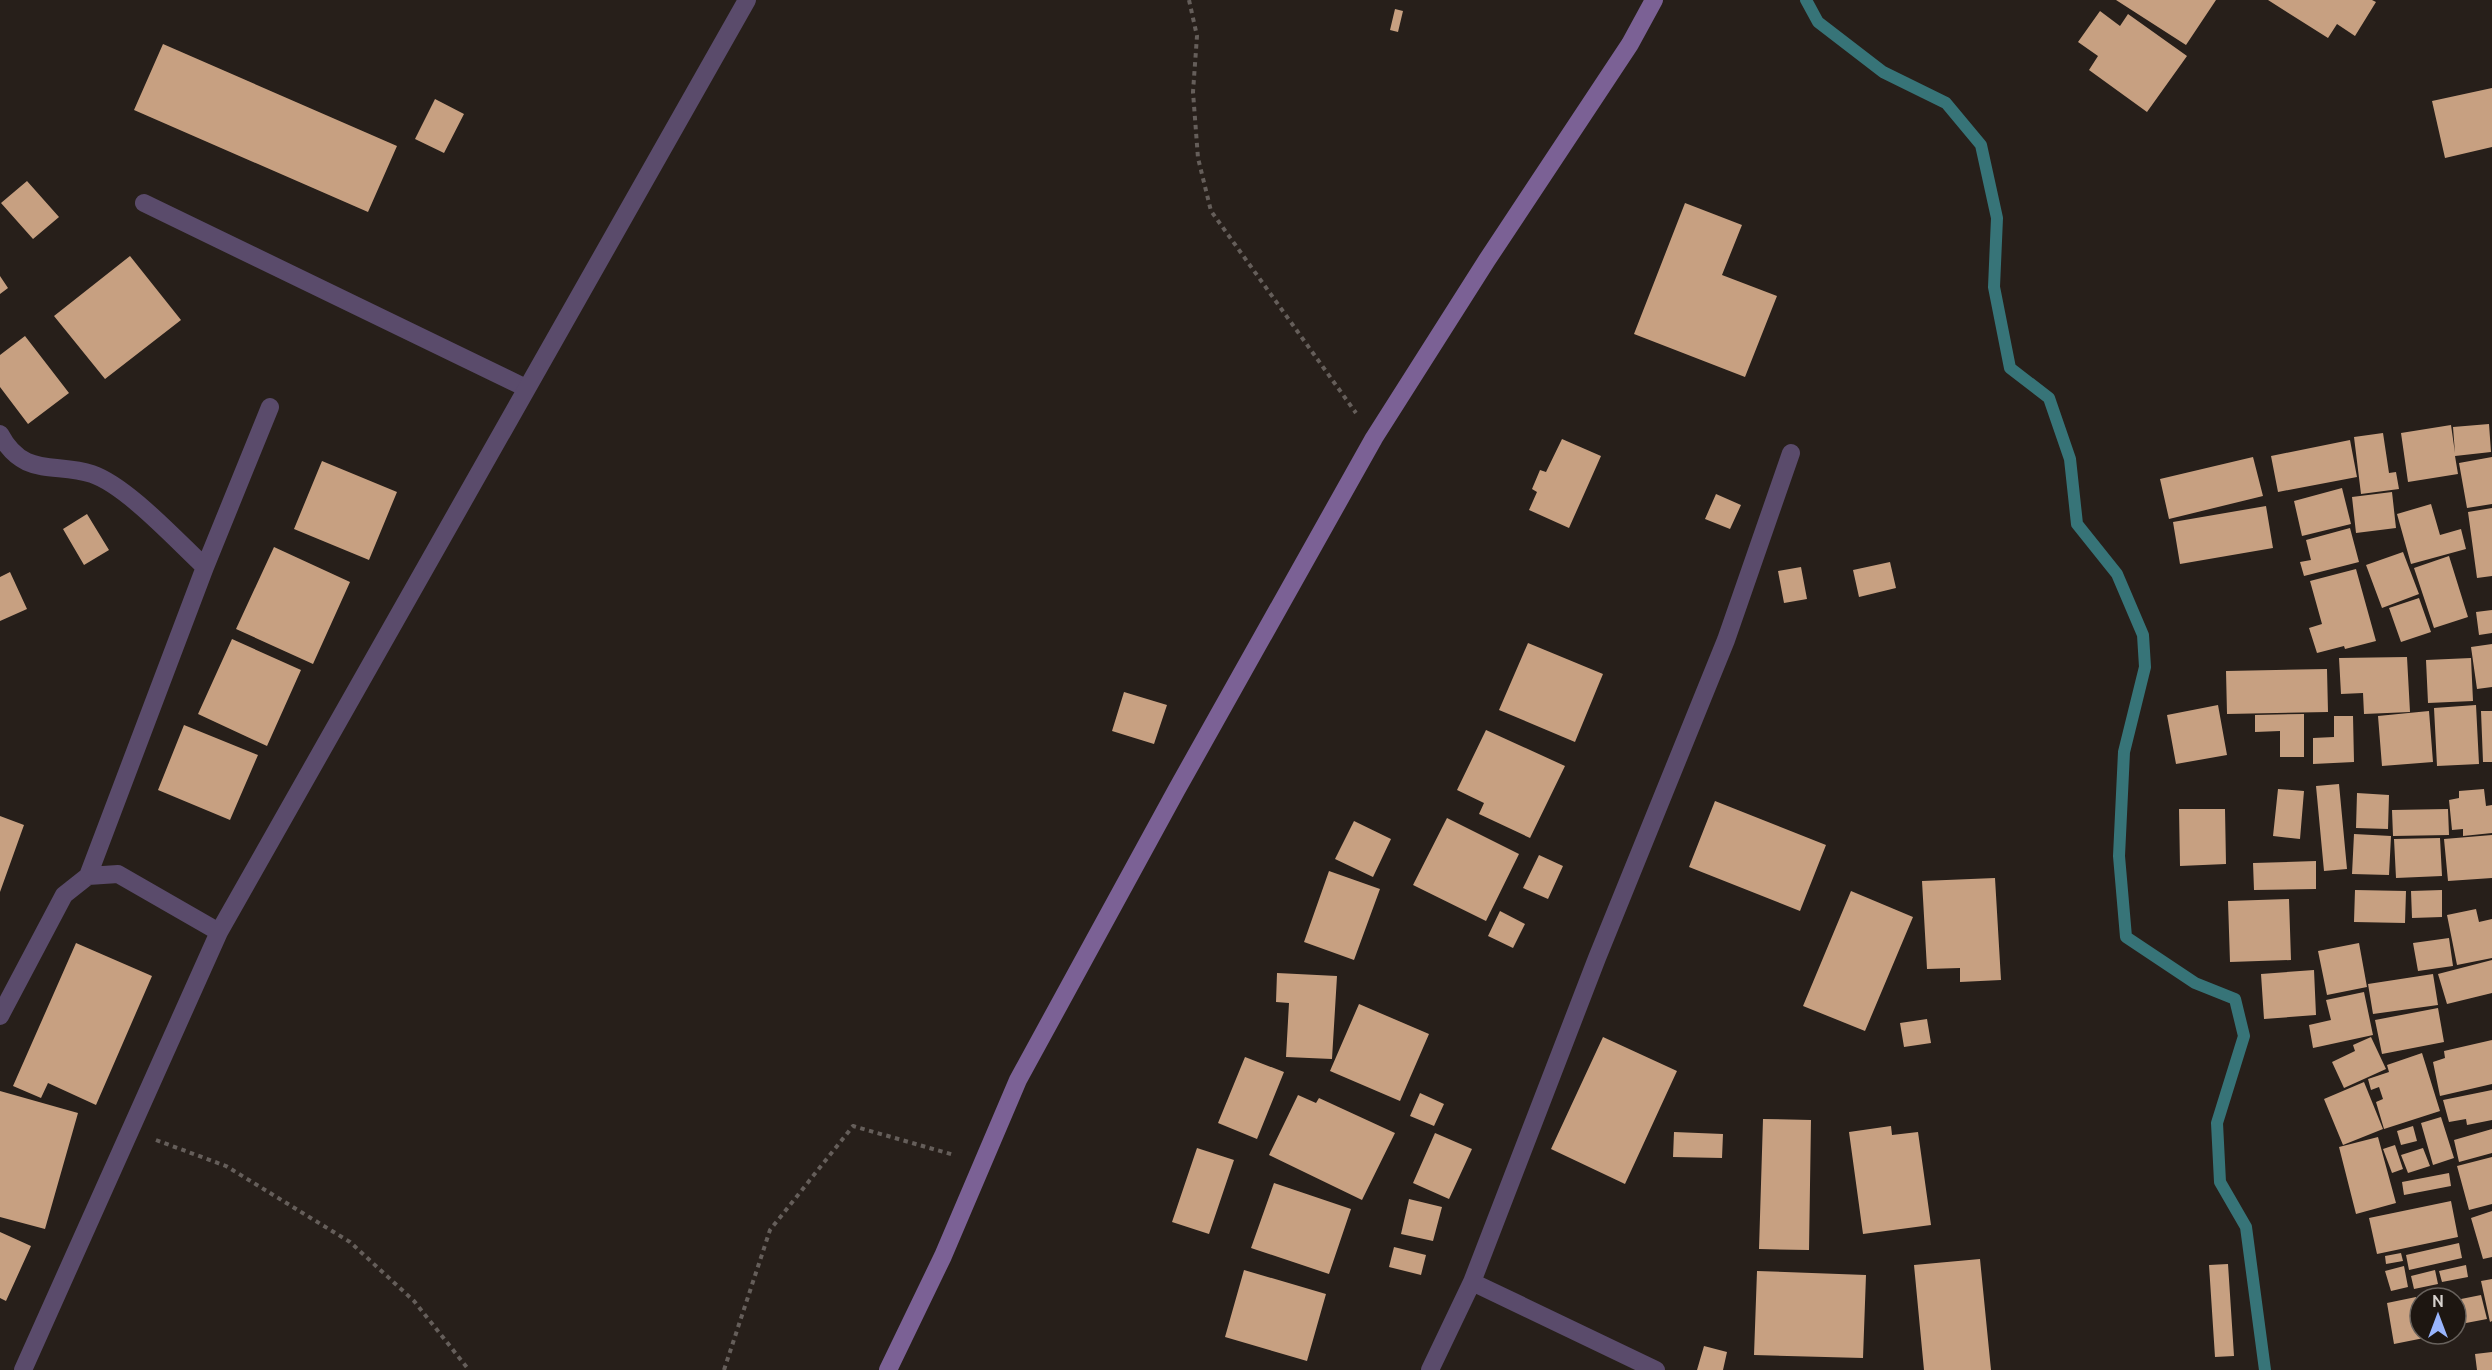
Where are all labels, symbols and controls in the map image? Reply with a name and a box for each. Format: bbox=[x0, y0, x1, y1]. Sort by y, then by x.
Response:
north arrow bbox=[2408, 1286, 2468, 1346]
text: N bbox=[2432, 1292, 2444, 1310]

